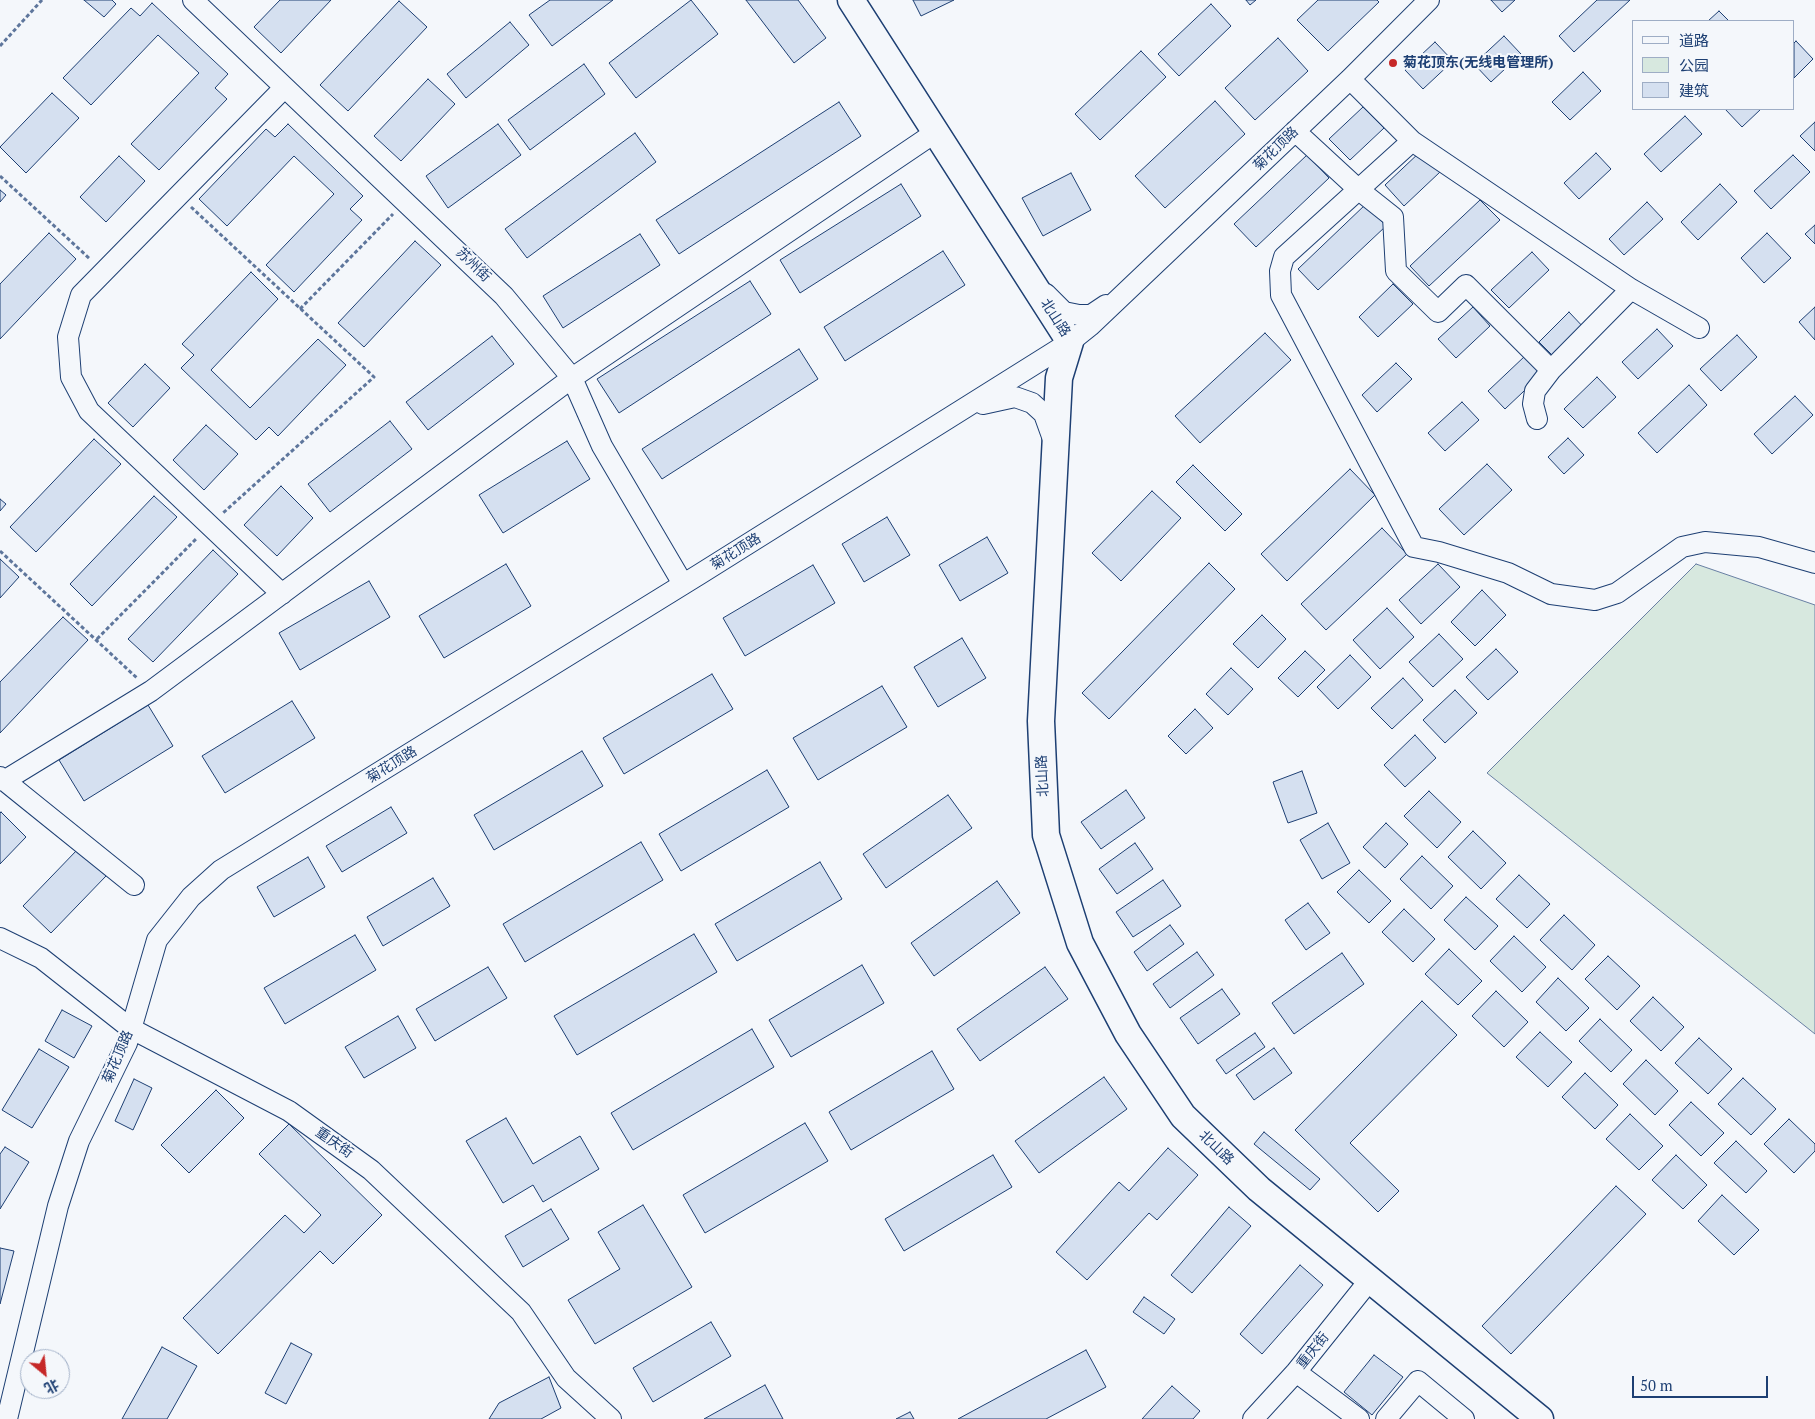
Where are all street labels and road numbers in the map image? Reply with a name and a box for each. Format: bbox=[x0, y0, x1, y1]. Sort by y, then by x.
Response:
street label: 菊花顶路 bbox=[1250, 124, 1302, 174]
street label: 苏州街 bbox=[452, 244, 494, 286]
street label: 北山路 bbox=[1037, 296, 1073, 340]
street label: 菊花顶路 bbox=[708, 530, 764, 574]
street label: 菊花顶路 bbox=[364, 743, 420, 787]
street label: 北山路 bbox=[1034, 755, 1052, 797]
street label: 菊花顶路 bbox=[99, 1028, 137, 1086]
street label: 重庆街 bbox=[312, 1124, 356, 1162]
street label: 北山路 bbox=[1195, 1127, 1237, 1169]
street label: 重庆街 bbox=[1293, 1329, 1333, 1373]

